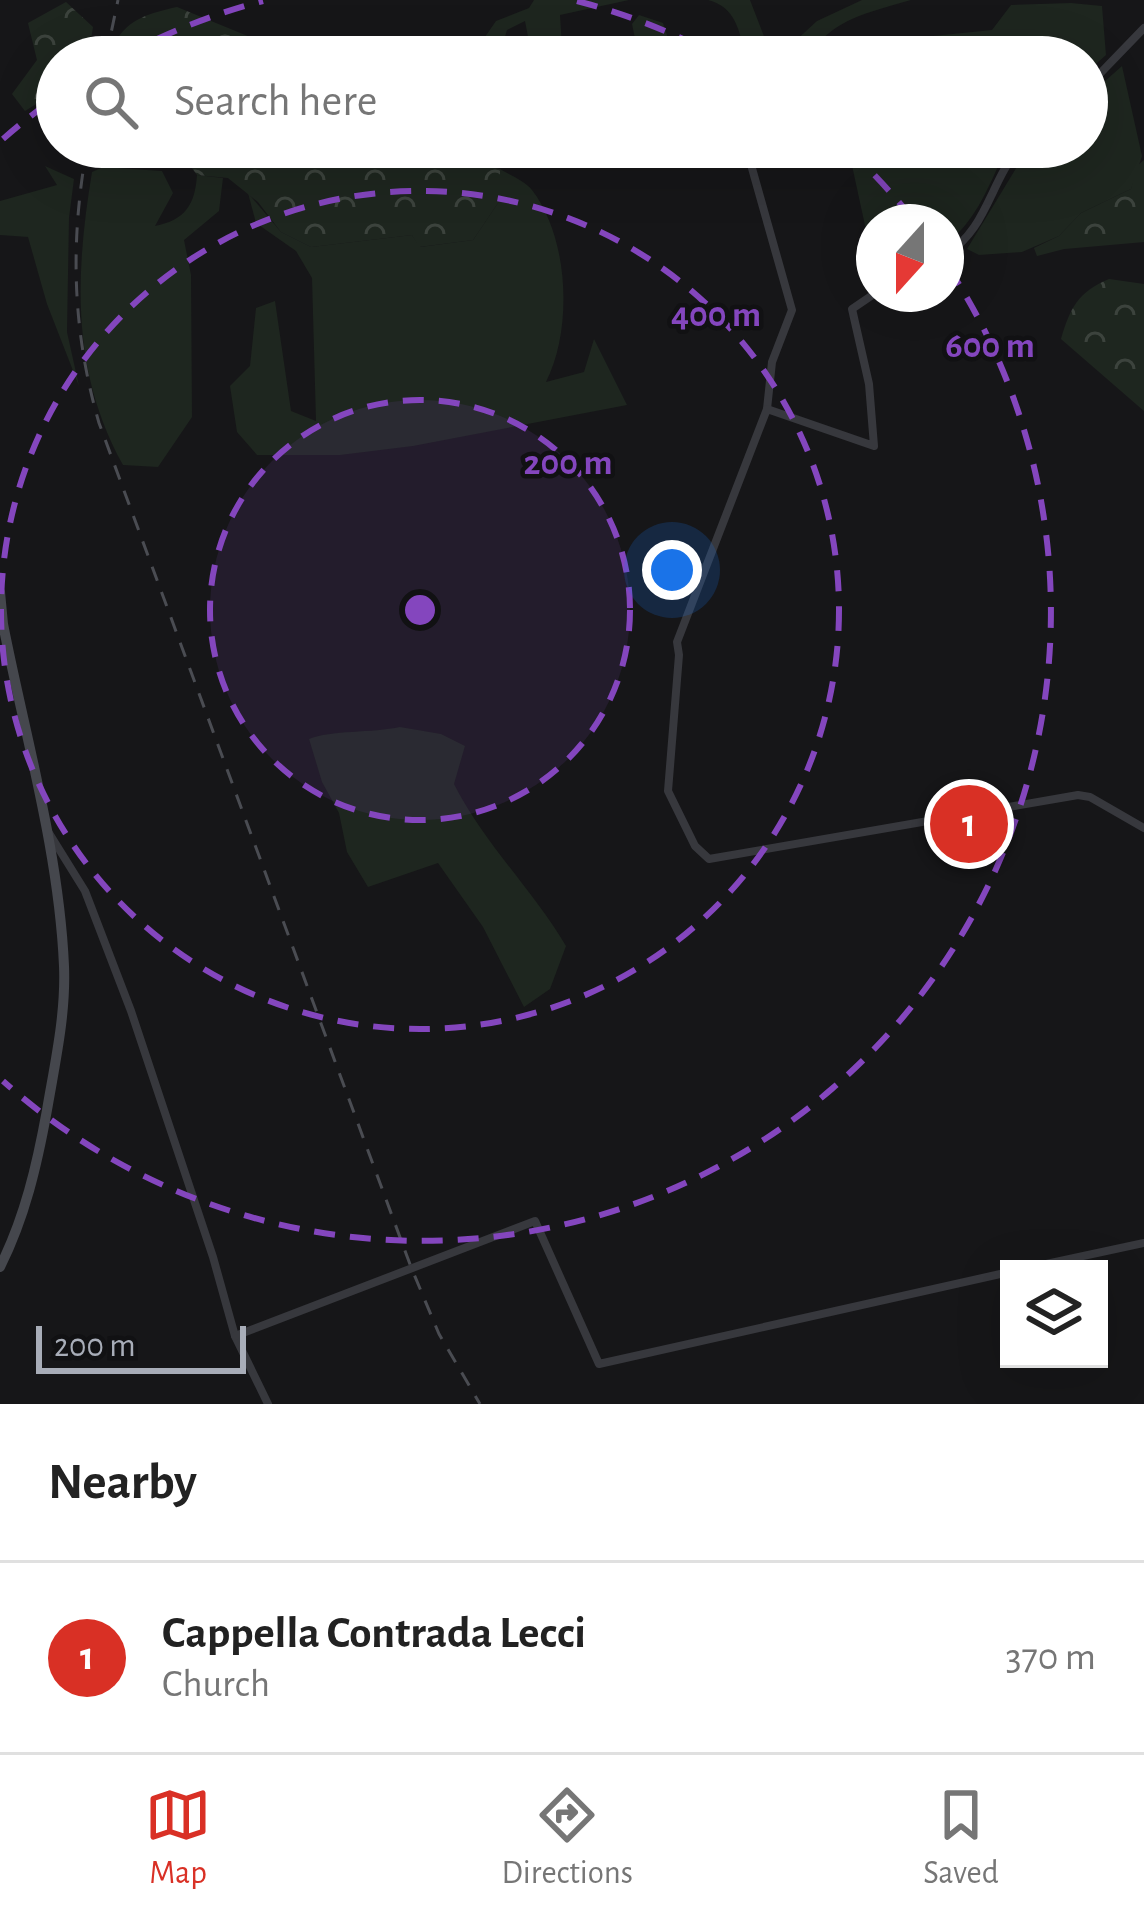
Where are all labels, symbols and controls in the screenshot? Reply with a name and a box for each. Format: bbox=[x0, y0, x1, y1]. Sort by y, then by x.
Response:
search box bbox=[36, 36, 1108, 168]
icon: search bbox=[78, 69, 144, 135]
text: Search here bbox=[174, 79, 377, 124]
north arrow bbox=[856, 204, 964, 312]
text: 400 m bbox=[671, 297, 761, 333]
text: 600 m bbox=[945, 328, 1035, 364]
text: 200 m bbox=[524, 445, 612, 481]
your location bbox=[642, 540, 702, 600]
centre of rings bbox=[399, 589, 441, 631]
pin: 1 bbox=[930, 779, 1008, 869]
map controls bbox=[1000, 1260, 1108, 1368]
button: layers bbox=[1000, 1260, 1108, 1368]
scale bar bbox=[36, 1320, 246, 1373]
text: 200 m bbox=[54, 1330, 136, 1363]
text: Nearby bbox=[48, 1457, 197, 1508]
text: Cappella Contrada Lecci bbox=[162, 1611, 586, 1656]
text: 1 bbox=[80, 1638, 94, 1677]
text: 370 m bbox=[1005, 1638, 1096, 1677]
text: Church bbox=[162, 1665, 270, 1704]
tab: Map bbox=[145, 1782, 211, 1894]
tab: Directions bbox=[501, 1782, 633, 1894]
tab: Saved bbox=[923, 1782, 999, 1894]

